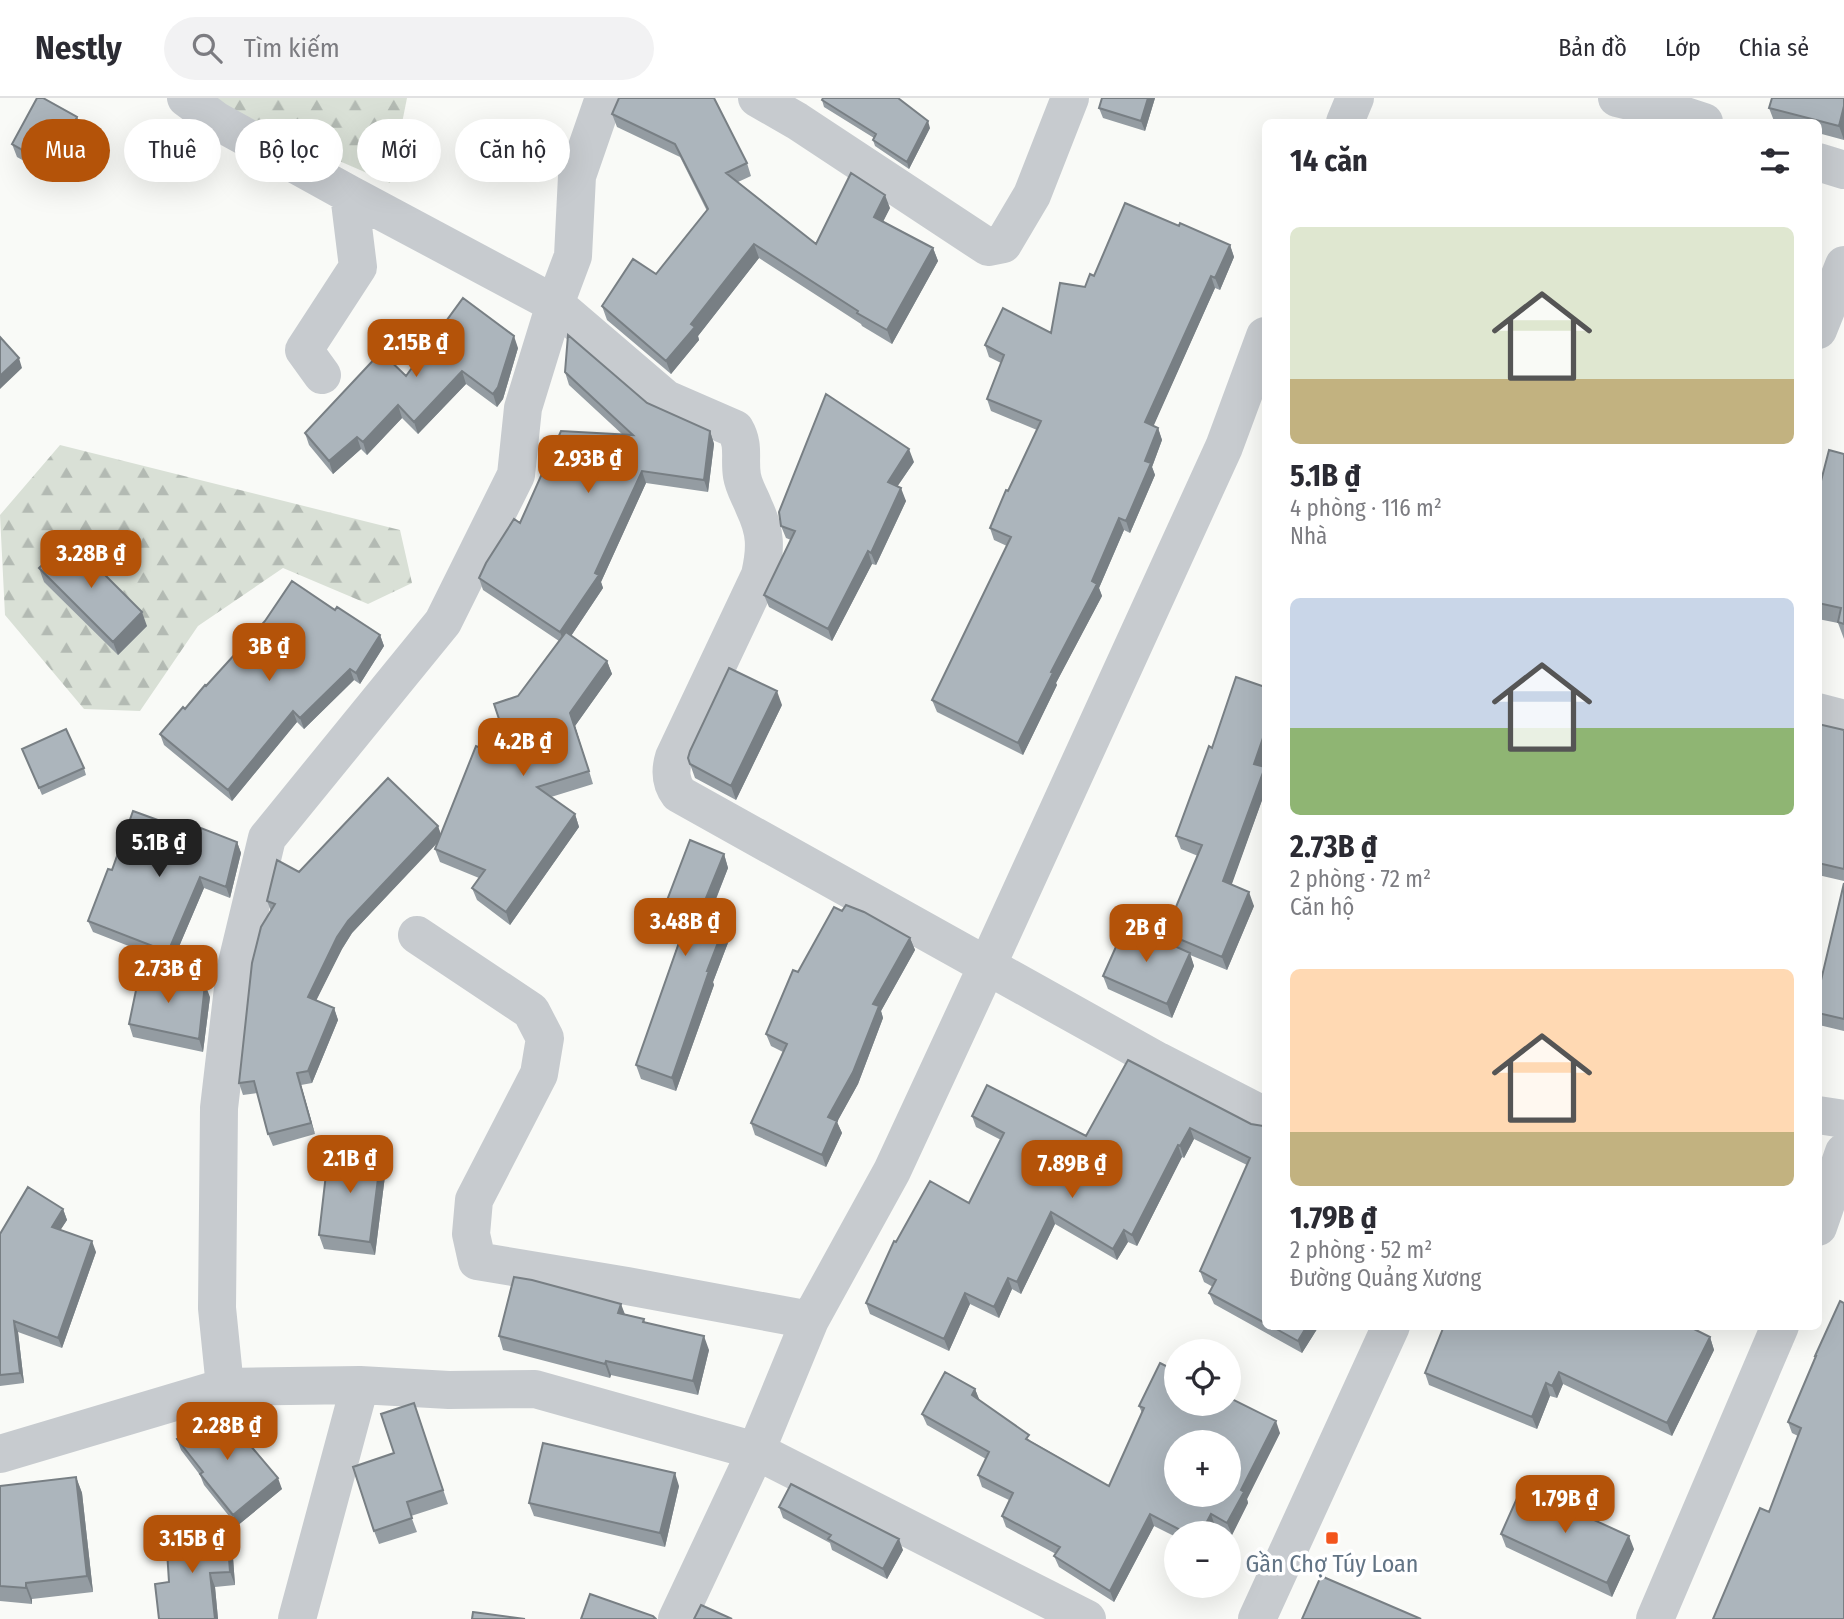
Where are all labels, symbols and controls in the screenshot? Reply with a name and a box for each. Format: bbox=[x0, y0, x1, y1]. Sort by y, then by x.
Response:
search box bbox=[164, 17, 654, 80]
text: Nestly bbox=[35, 28, 122, 68]
icon: search bbox=[188, 29, 226, 67]
text: Tìm kiếm bbox=[244, 33, 340, 64]
text: Bản đồ bbox=[1558, 34, 1627, 62]
text: Lớp bbox=[1665, 34, 1701, 62]
text: Chia sẻ bbox=[1739, 34, 1809, 62]
chip: Mua bbox=[21, 119, 110, 182]
chip: Thuê bbox=[124, 119, 221, 182]
chip: Bộ lọc bbox=[235, 119, 343, 182]
chip: Mới bbox=[357, 119, 441, 182]
chip: Căn hộ bbox=[455, 119, 570, 182]
icon: filters bbox=[1756, 142, 1794, 180]
text: 14 căn bbox=[1290, 143, 1368, 179]
icon: home bbox=[1479, 273, 1605, 399]
pin: 2.15B ₫ bbox=[351, 320, 481, 379]
text: 2.15B ₫ bbox=[384, 328, 448, 356]
pin: 2.93B ₫ bbox=[523, 436, 653, 495]
text: 2.93B ₫ bbox=[554, 444, 622, 472]
text: 5.1B ₫ bbox=[1290, 458, 1361, 494]
text: 4 phòng · 116 m² bbox=[1290, 494, 1442, 522]
text: Nhà bbox=[1290, 522, 1327, 550]
pin: 3.28B ₫ bbox=[26, 531, 156, 590]
text: 3.28B ₫ bbox=[56, 539, 126, 567]
pin: 3B ₫ bbox=[228, 624, 310, 683]
text: 3B ₫ bbox=[248, 632, 290, 660]
icon: home bbox=[1479, 644, 1605, 770]
pin: 4.2B ₫ bbox=[466, 718, 580, 778]
text: 4.2B ₫ bbox=[494, 727, 552, 755]
pin: 5.1B ₫ bbox=[102, 820, 216, 879]
text: 5.1B ₫ bbox=[132, 828, 186, 856]
text: 2.73B ₫ bbox=[1290, 829, 1377, 865]
text: 2 phòng · 72 m² bbox=[1290, 865, 1431, 893]
text: Căn hộ bbox=[1290, 893, 1354, 921]
pin: 3.48B ₫ bbox=[620, 898, 750, 958]
pin: 2B ₫ bbox=[1105, 904, 1187, 964]
text: 3.48B ₫ bbox=[650, 907, 720, 935]
text: 2B ₫ bbox=[1126, 913, 1166, 941]
pin: 2.73B ₫ bbox=[103, 946, 233, 1005]
text: 2.73B ₫ bbox=[135, 954, 201, 982]
icon: home bbox=[1479, 1015, 1605, 1141]
pin: 2.1B ₫ bbox=[293, 1136, 407, 1195]
pin: 7.89B ₫ bbox=[1007, 1140, 1137, 1200]
text: 2.1B ₫ bbox=[323, 1144, 377, 1172]
text: 7.89B ₫ bbox=[1037, 1149, 1107, 1177]
text: 1.79B ₫ bbox=[1290, 1200, 1377, 1236]
text: 2 phòng · 52 m² bbox=[1290, 1236, 1432, 1264]
text: Đường Quảng Xương bbox=[1290, 1264, 1481, 1292]
map controls bbox=[1164, 1339, 1241, 1598]
button: locate bbox=[1164, 1339, 1241, 1416]
pin: 2.28B ₫ bbox=[162, 1402, 292, 1462]
text: 2.28B ₫ bbox=[192, 1411, 262, 1439]
button: + bbox=[1164, 1430, 1241, 1507]
pin: 1.79B ₫ bbox=[1500, 1476, 1630, 1535]
text: 1.79B ₫ bbox=[1532, 1484, 1598, 1512]
pin: 3.15B ₫ bbox=[127, 1516, 257, 1575]
button: − bbox=[1164, 1521, 1241, 1598]
text: 3.15B ₫ bbox=[159, 1524, 225, 1552]
marker: Gần Chợ Túy Loan bbox=[1324, 1530, 1340, 1546]
place label: Gần Chợ Túy Loan bbox=[1245, 1550, 1419, 1578]

